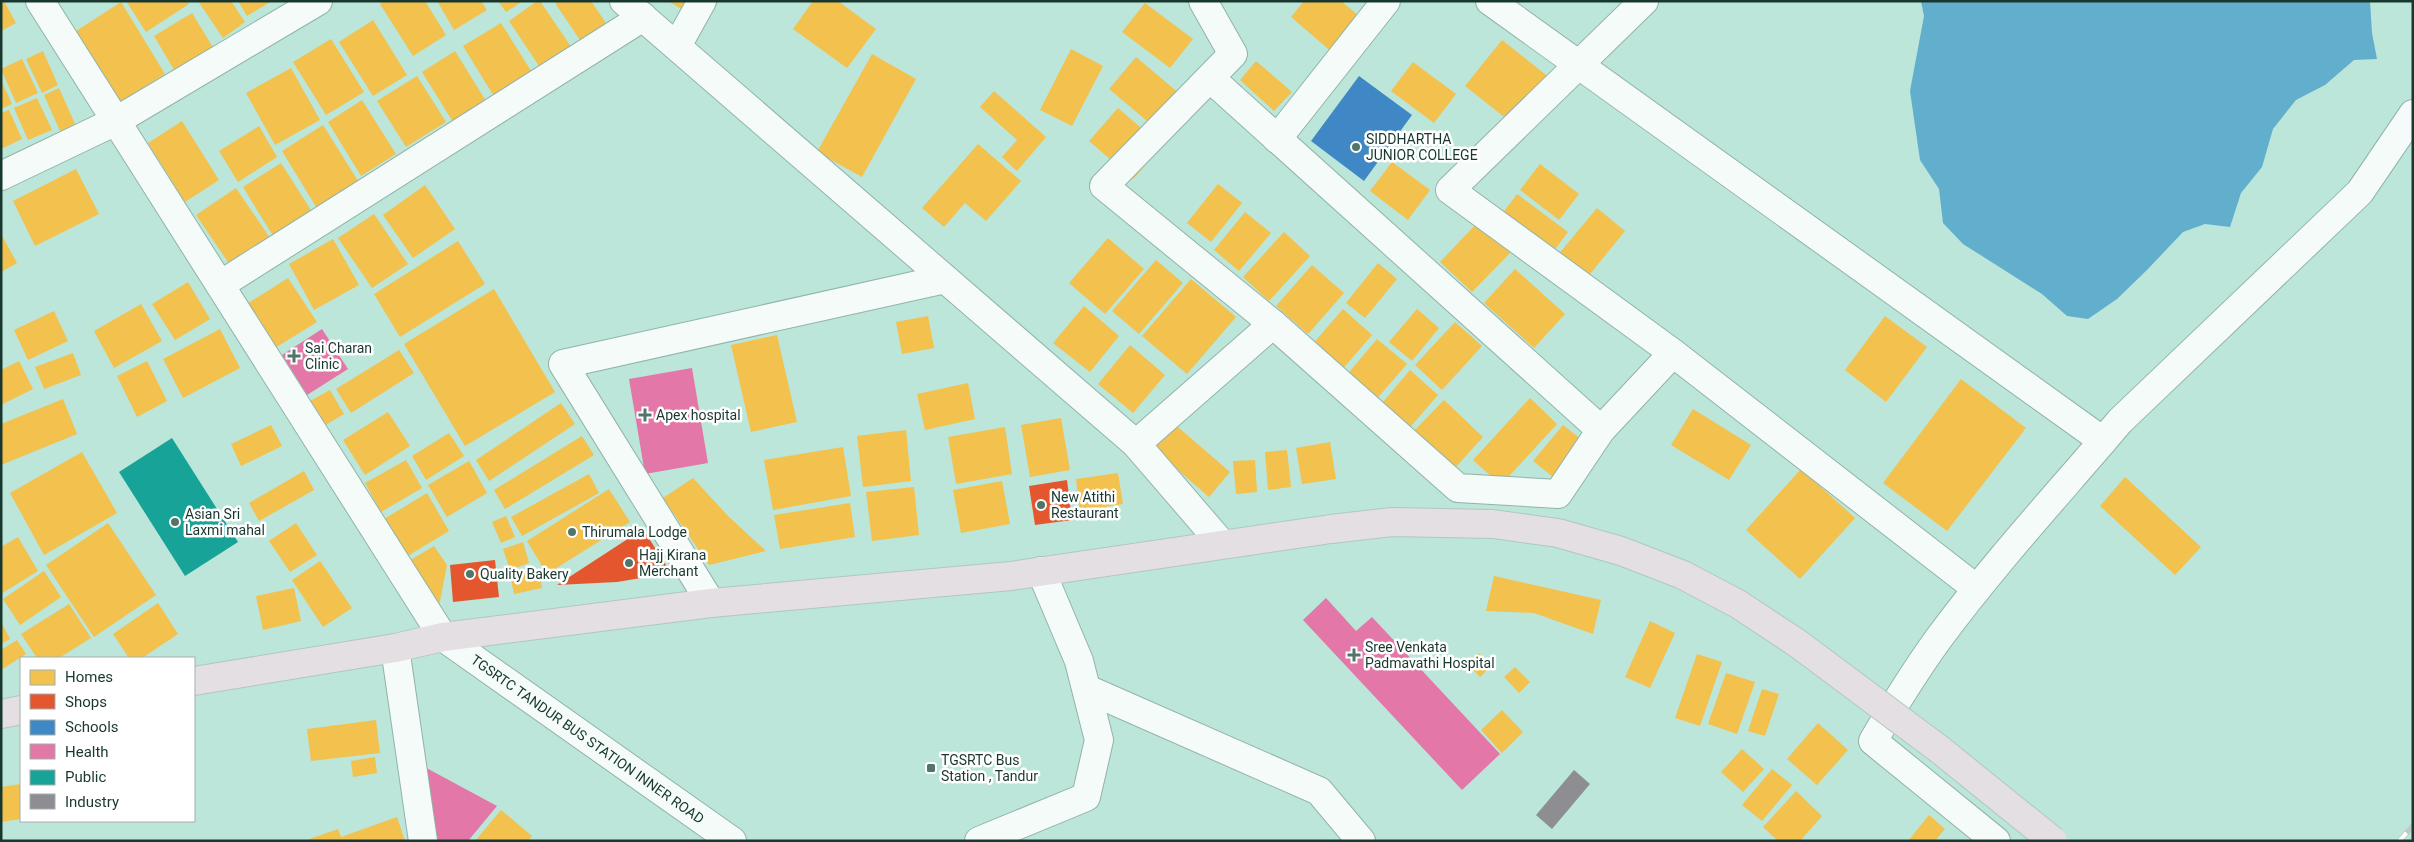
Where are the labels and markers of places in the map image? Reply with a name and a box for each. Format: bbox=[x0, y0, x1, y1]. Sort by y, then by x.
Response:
place label: SIDDHARTHA JUNIOR COLLEGE bbox=[1366, 131, 1478, 163]
marker: SIDDHARTHA JUNIOR COLLEGE bbox=[1350, 141, 1362, 153]
place label: Sai Charan Clinic bbox=[305, 340, 372, 372]
marker: Sai Charan Clinic bbox=[287, 349, 301, 363]
place label: Apex hospital bbox=[656, 407, 741, 423]
marker: Apex hospital bbox=[638, 408, 652, 422]
place label: New Atithi Restaurant bbox=[1051, 489, 1119, 521]
marker: New Atithi Restaurant bbox=[1035, 499, 1047, 511]
place label: Asian Sri Laxmi mahal bbox=[185, 506, 265, 538]
marker: Asian Sri Laxmi mahal bbox=[169, 516, 181, 528]
place label: Thirumala Lodge bbox=[582, 524, 687, 540]
marker: Thirumala Lodge bbox=[566, 526, 578, 538]
place label: Hajj Kirana Merchant bbox=[639, 547, 706, 579]
marker: Hajj Kirana Merchant bbox=[623, 557, 635, 569]
place label: Quality Bakery bbox=[480, 566, 569, 582]
marker: Quality Bakery bbox=[464, 568, 476, 580]
place label: Sree Venkata Padmavathi Hospital bbox=[1365, 639, 1495, 671]
marker: Sree Venkata Padmavathi Hospital bbox=[1347, 648, 1361, 662]
place label: TGSRTC Bus Station , Tandur bbox=[941, 752, 1038, 784]
marker: TGSRTC Bus Station , Tandur bbox=[925, 762, 937, 774]

